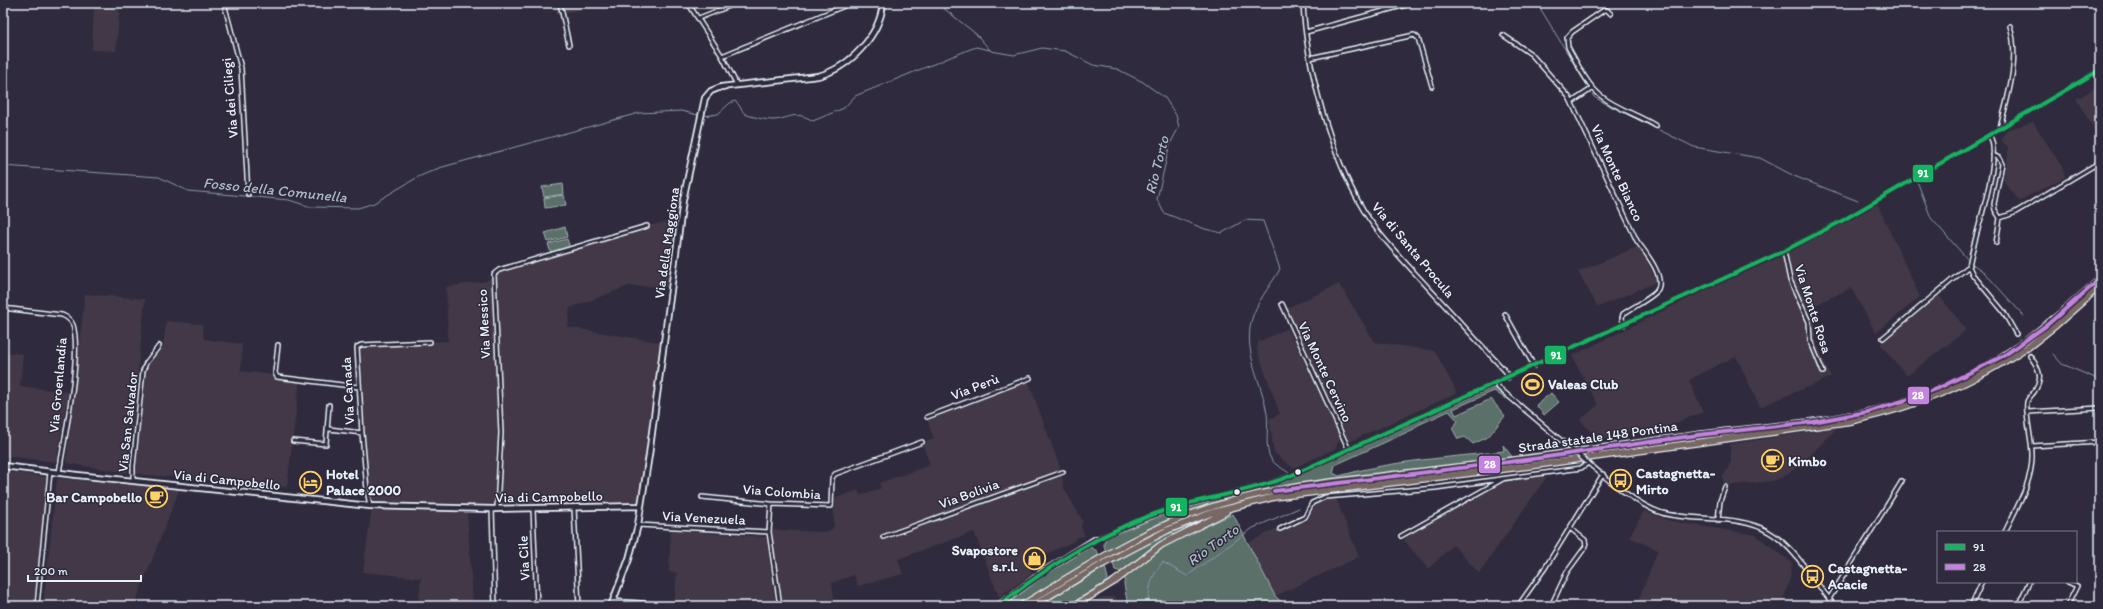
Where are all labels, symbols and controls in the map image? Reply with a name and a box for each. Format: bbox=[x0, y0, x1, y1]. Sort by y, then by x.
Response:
street label: Via dei Ciliegi bbox=[218, 57, 242, 139]
street label: Via Monte Bianco bbox=[1587, 122, 1647, 224]
water label: Rio Torto bbox=[1141, 133, 1173, 196]
line badge: 91 bbox=[1912, 164, 1934, 183]
text: 91 bbox=[1918, 167, 1929, 180]
water label: Fosso della Comunella bbox=[202, 174, 348, 207]
street label: Via della Maggiona bbox=[651, 186, 683, 300]
street label: Via di Santa Procula bbox=[1368, 199, 1458, 301]
street label: Via Monte Rosa bbox=[1791, 262, 1836, 356]
street label: Via Messico bbox=[474, 289, 494, 359]
street label: Via Monte Cervino bbox=[1294, 319, 1356, 425]
street label: Via Groenlandia bbox=[45, 336, 71, 433]
line badge: 91 bbox=[1544, 345, 1567, 365]
text: 91 bbox=[1551, 349, 1562, 362]
street label: Via Canada bbox=[338, 357, 358, 425]
street label: Via San Salvador bbox=[114, 370, 142, 473]
street label: Via Perù bbox=[949, 370, 1002, 404]
sports icon: Valeas Club bbox=[1519, 371, 1545, 397]
place label: Valeas Club bbox=[1548, 376, 1618, 393]
line badge: 28 bbox=[1907, 386, 1930, 405]
text: 28 bbox=[1912, 389, 1924, 402]
street label: Strada statale 148 Pontina bbox=[1517, 417, 1680, 457]
cafe icon: Kimbo bbox=[1760, 448, 1786, 474]
place label: Kimbo bbox=[1788, 453, 1827, 470]
line badge: 28 bbox=[1478, 455, 1501, 474]
text: 28 bbox=[1484, 458, 1496, 471]
place label: Castagnetta- Mirto bbox=[1636, 465, 1716, 498]
street label: Via di Campobello bbox=[173, 466, 281, 494]
place label: Hotel Palace 2000 bbox=[326, 466, 402, 499]
unlabelled marker bbox=[1293, 467, 1303, 477]
bus stop icon: Castagnetta- Mirto bbox=[1607, 468, 1633, 494]
hotel icon: Hotel Palace 2000 bbox=[297, 469, 323, 495]
street label: Via Bolivia bbox=[937, 475, 1002, 513]
street label: Via Colombia bbox=[742, 481, 823, 503]
cafe icon: Bar Campobello bbox=[144, 484, 170, 510]
unlabelled marker bbox=[1232, 487, 1242, 497]
street label: Via di Campobello bbox=[495, 488, 603, 506]
place label: Bar Campobello bbox=[46, 489, 142, 506]
line badge: 91 bbox=[1165, 497, 1188, 517]
text: 91 bbox=[1171, 501, 1182, 514]
street label: Via Venezuela bbox=[662, 507, 747, 529]
water label: Rio Torto bbox=[1184, 520, 1243, 570]
legend bbox=[1937, 531, 2077, 583]
street label: Via Cile bbox=[514, 535, 534, 581]
text: 91 bbox=[1973, 540, 1985, 554]
place label: Svapostore s.r.l. bbox=[952, 542, 1018, 575]
shop icon: Svapostore s.r.l. bbox=[1021, 545, 1047, 571]
scale bar bbox=[28, 557, 141, 583]
place label: Castagnetta- Acacie bbox=[1827, 560, 1908, 593]
text: 28 bbox=[1973, 560, 1986, 574]
bus stop icon: Castagnetta- Acacie bbox=[1799, 563, 1825, 589]
text: 200 m bbox=[34, 564, 68, 578]

